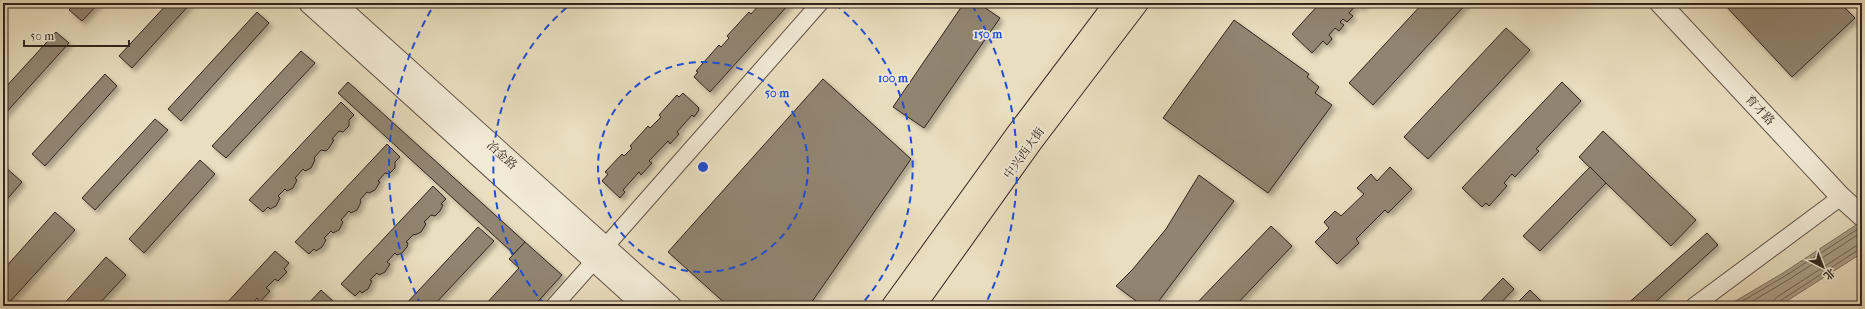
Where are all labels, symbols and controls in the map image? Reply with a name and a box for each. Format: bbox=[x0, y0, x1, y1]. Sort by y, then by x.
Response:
scale bar bbox=[24, 22, 129, 48]
text: 150 m bbox=[974, 27, 1003, 41]
text: 50 m bbox=[30, 29, 54, 43]
text: 100 m bbox=[878, 71, 909, 85]
text: 50 m bbox=[765, 86, 790, 100]
street label: 育才路 bbox=[1743, 92, 1777, 128]
street label: 中兴西大街 bbox=[1001, 124, 1048, 181]
street label: 冶金路 bbox=[484, 138, 520, 172]
centre of rings bbox=[696, 160, 710, 174]
north arrow bbox=[1803, 247, 1843, 287]
text: 北 bbox=[1821, 266, 1838, 283]

